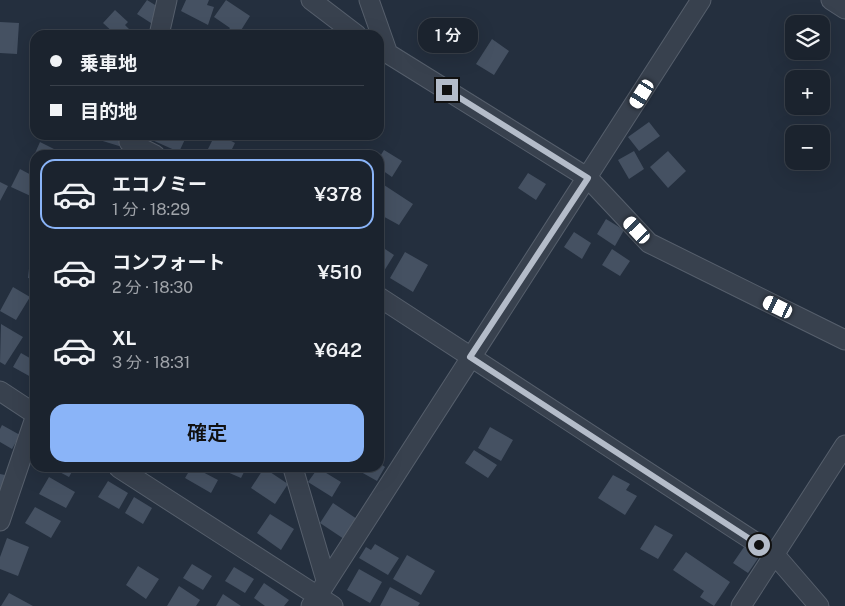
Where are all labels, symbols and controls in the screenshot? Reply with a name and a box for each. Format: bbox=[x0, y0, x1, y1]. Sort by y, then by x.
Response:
map controls bbox=[785, 15, 830, 170]
button: layers bbox=[785, 15, 830, 60]
callout: 1 分 bbox=[417, 18, 477, 52]
text: 1 分 bbox=[435, 26, 461, 45]
text: 乗車地 bbox=[80, 52, 137, 74]
button: + bbox=[785, 70, 830, 115]
car bbox=[627, 77, 656, 111]
route end bbox=[436, 79, 458, 101]
text: 目的地 bbox=[80, 100, 137, 122]
button: − bbox=[785, 125, 830, 170]
icon: car bbox=[52, 172, 97, 217]
text: エコノミー bbox=[112, 173, 207, 195]
text: ¥378 bbox=[314, 183, 362, 205]
text: 1 分 · 18:29 bbox=[112, 200, 190, 219]
car bbox=[621, 214, 652, 246]
icon: car bbox=[52, 250, 97, 295]
text: コンフォート bbox=[112, 251, 225, 273]
text: ¥510 bbox=[317, 261, 362, 283]
text: 2 分 · 18:30 bbox=[112, 278, 193, 297]
car bbox=[761, 294, 794, 320]
text: XL bbox=[112, 327, 137, 349]
icon: car bbox=[52, 328, 97, 373]
text: ¥642 bbox=[314, 339, 362, 361]
text: 3 分 · 18:31 bbox=[112, 353, 190, 372]
button: 確定 bbox=[50, 404, 364, 462]
route start bbox=[748, 534, 770, 556]

